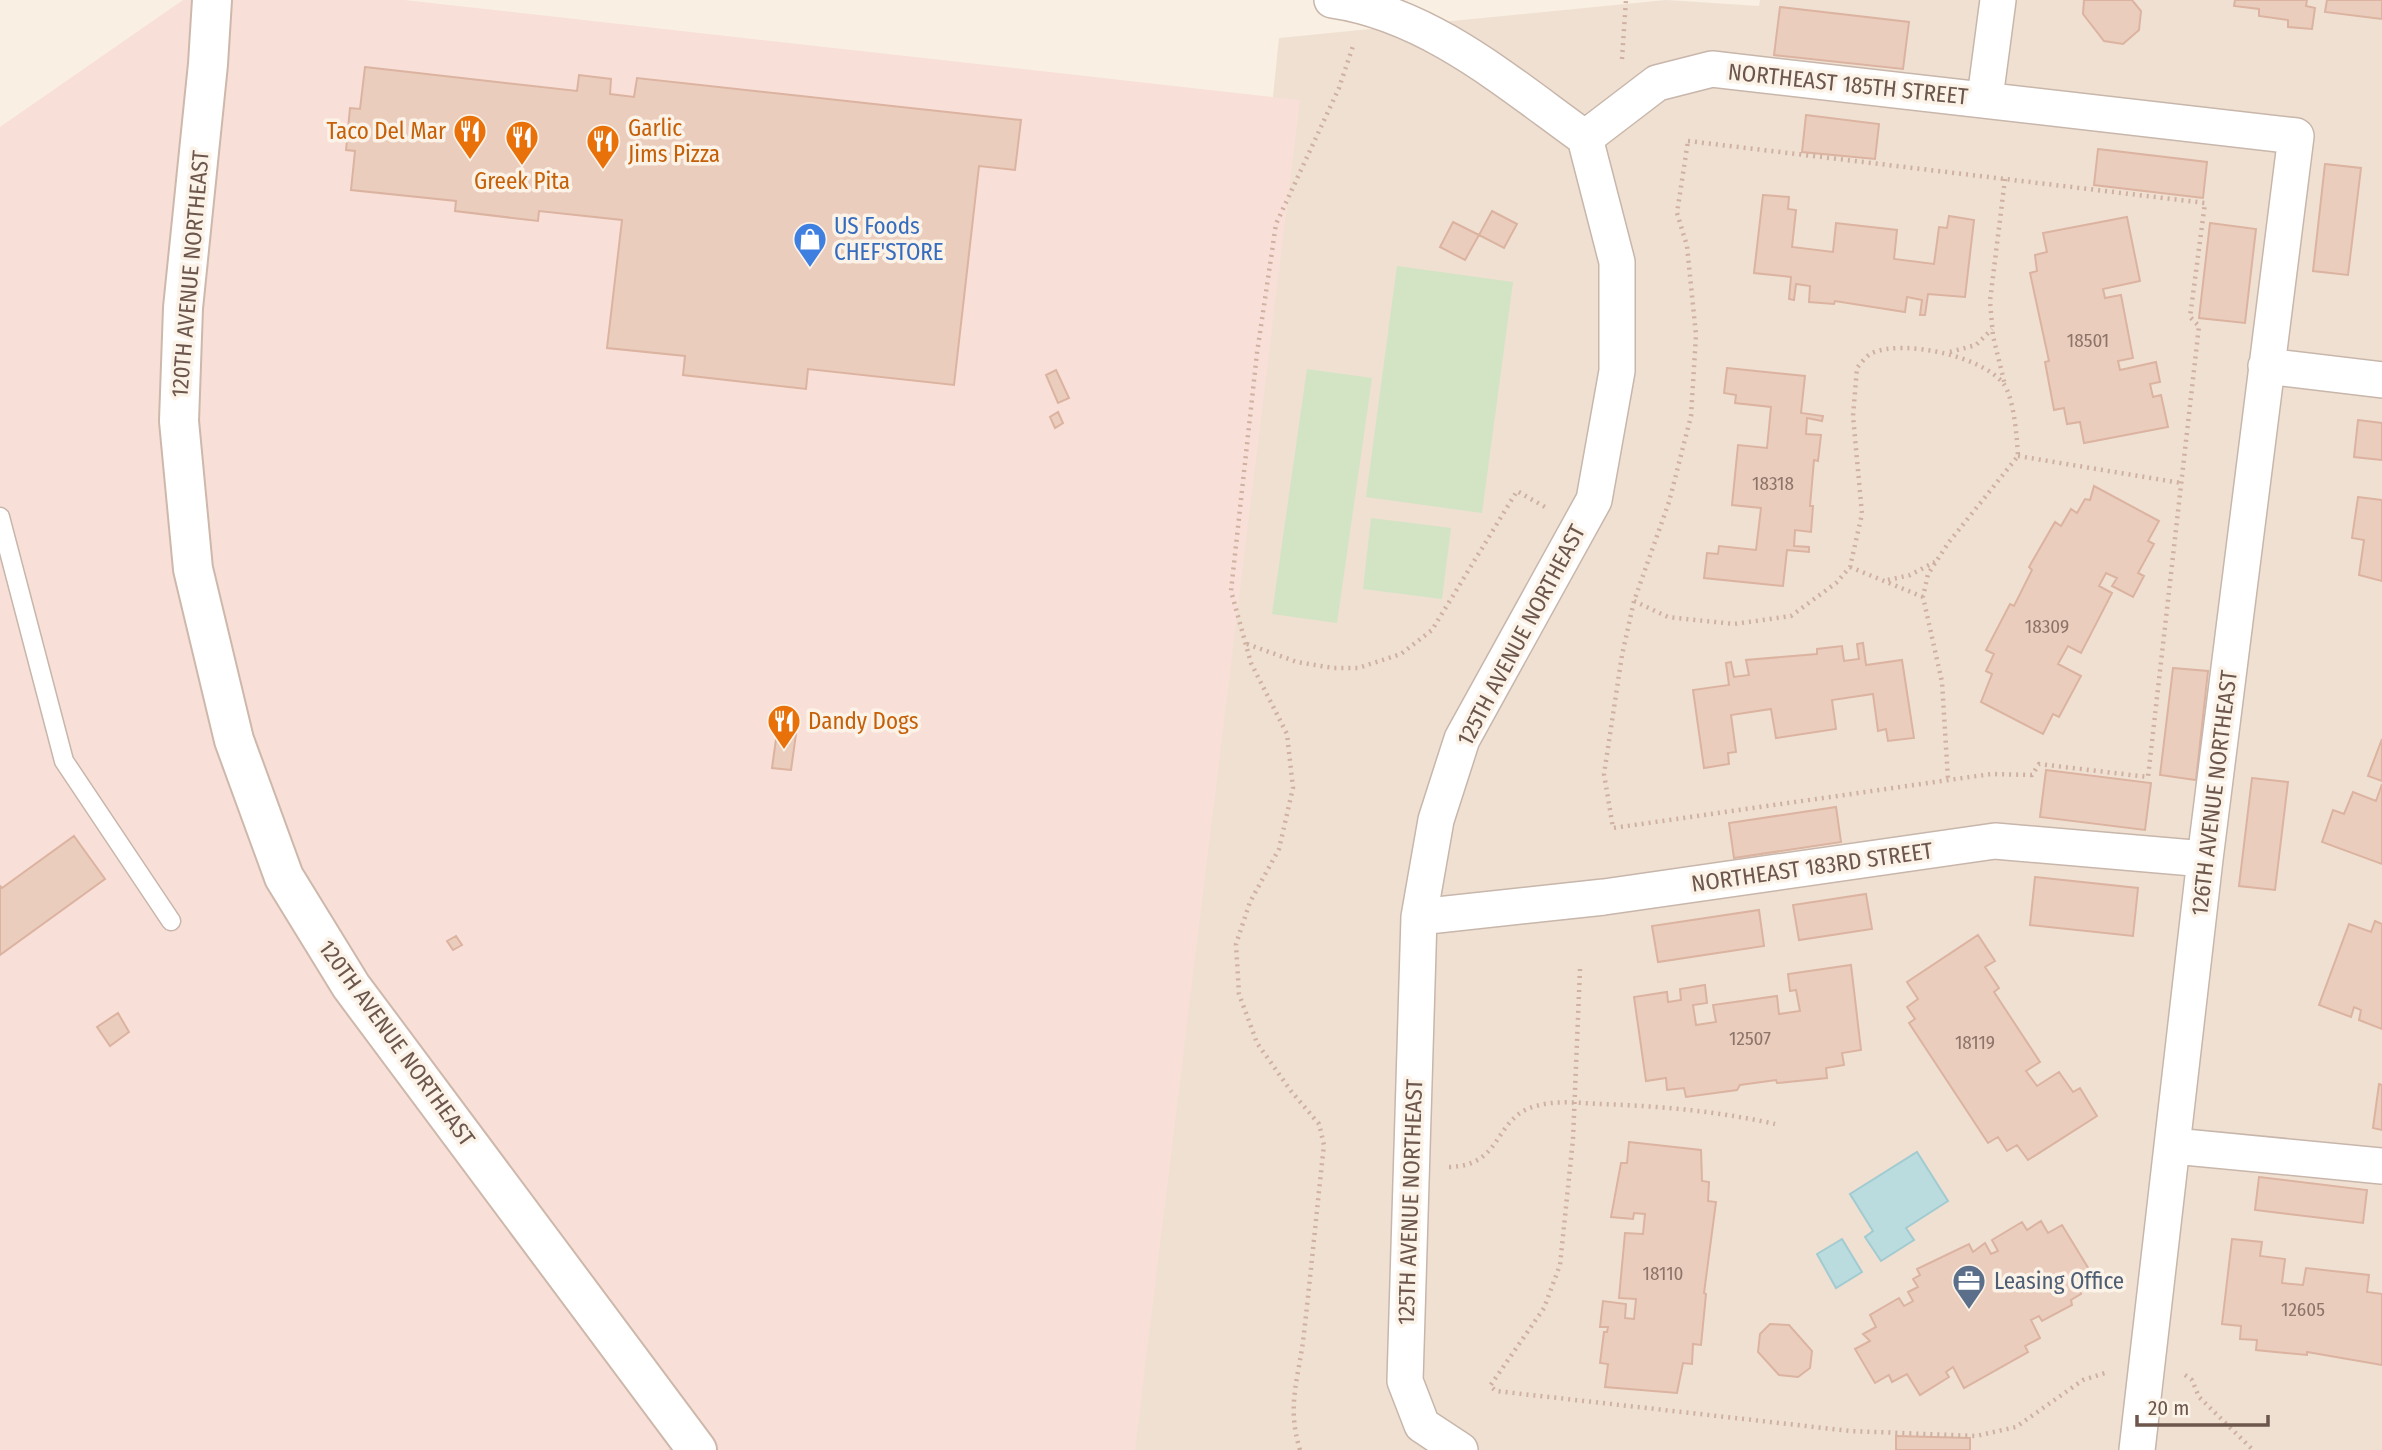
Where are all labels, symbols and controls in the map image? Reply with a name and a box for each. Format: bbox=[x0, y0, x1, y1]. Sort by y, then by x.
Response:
street label: NORTHEAST 185TH STREET bbox=[1727, 57, 1970, 111]
restaurant icon: Taco Del Mar bbox=[451, 112, 489, 161]
place label: Garlic Jims Pizza bbox=[628, 114, 720, 168]
place label: Taco Del Mar bbox=[326, 117, 446, 145]
restaurant icon: Greek Pita bbox=[503, 118, 541, 167]
restaurant icon: Garlic Jims Pizza bbox=[584, 122, 622, 171]
street label: 120TH AVENUE NORTHEAST bbox=[165, 149, 215, 399]
place label: Greek Pita bbox=[474, 167, 570, 195]
place label: US Foods CHEF'STORE bbox=[834, 212, 944, 266]
shop icon: US Foods CHEF'STORE bbox=[791, 220, 829, 269]
house number: 18501 bbox=[2067, 329, 2109, 352]
house number: 18318 bbox=[1752, 472, 1794, 495]
street label: 125TH AVENUE NORTHEAST bbox=[1451, 519, 1591, 750]
house number: 18309 bbox=[2025, 615, 2069, 638]
street label: 126TH AVENUE NORTHEAST bbox=[2185, 668, 2243, 917]
restaurant icon: Dandy Dogs bbox=[765, 702, 803, 751]
place label: Dandy Dogs bbox=[808, 707, 919, 735]
street label: NORTHEAST 183RD STREET bbox=[1690, 836, 1935, 898]
street label: 120TH AVENUE NORTHEAST bbox=[313, 935, 481, 1152]
house number: 12507 bbox=[1729, 1027, 1771, 1050]
house number: 18119 bbox=[1955, 1031, 1995, 1054]
street label: 125TH AVENUE NORTHEAST bbox=[1392, 1078, 1428, 1326]
house number: 18110 bbox=[1643, 1262, 1683, 1285]
office icon: Leasing Office bbox=[1950, 1262, 1988, 1311]
place label: Leasing Office bbox=[1994, 1267, 2124, 1295]
house number: 12605 bbox=[2281, 1298, 2325, 1321]
scale bar bbox=[2137, 1384, 2268, 1428]
text: 20 m bbox=[2148, 1395, 2189, 1421]

